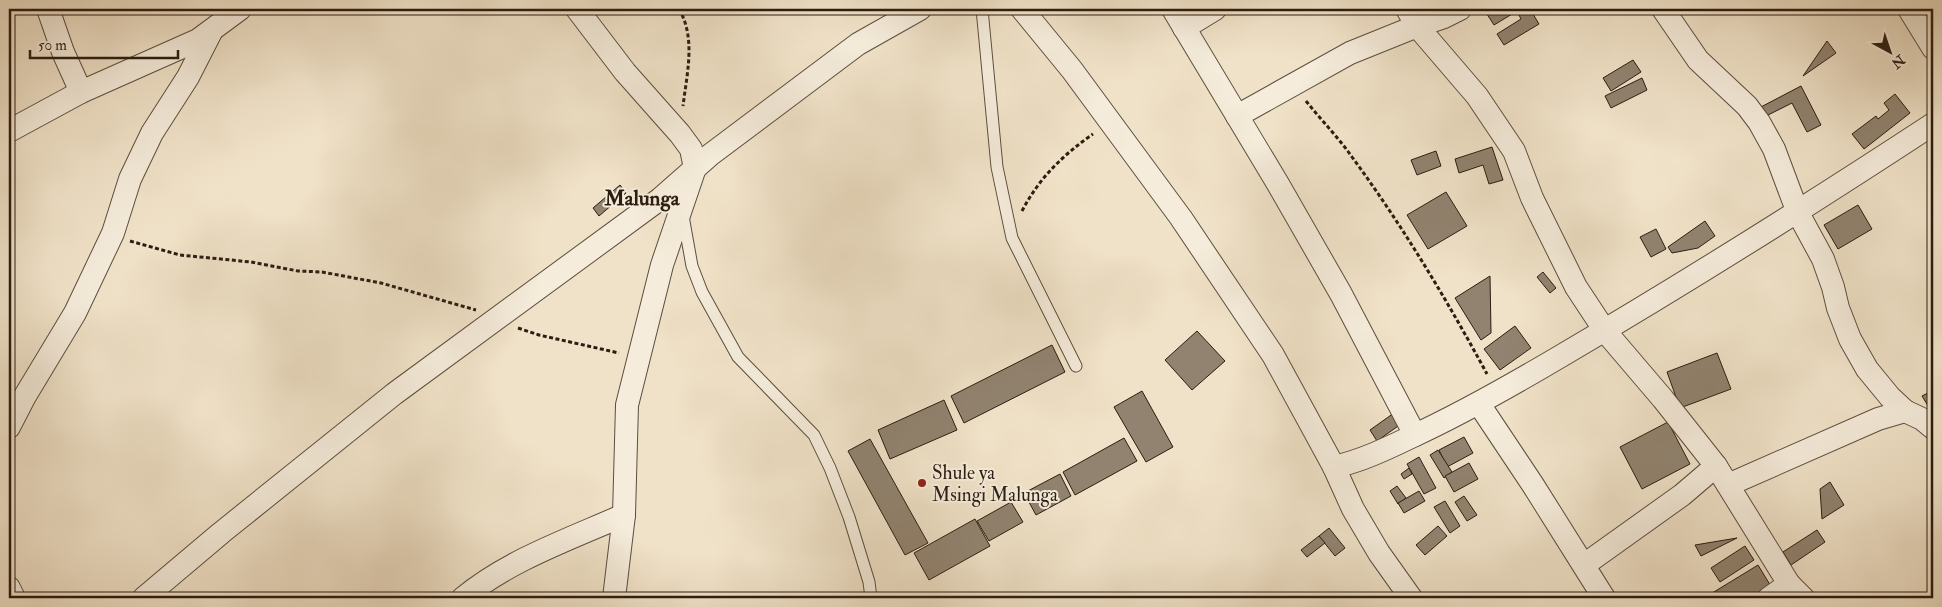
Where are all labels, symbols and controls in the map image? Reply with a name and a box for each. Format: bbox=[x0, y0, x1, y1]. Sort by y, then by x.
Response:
scale bar bbox=[30, 28, 178, 60]
north arrow bbox=[1864, 28, 1914, 78]
text: 50 m bbox=[38, 36, 67, 55]
text: N bbox=[1887, 50, 1909, 72]
district label: Malunga bbox=[604, 185, 681, 212]
place label: Shule ya Msingi Malunga bbox=[932, 461, 1058, 507]
marker: Shule ya Msingi Malunga bbox=[916, 477, 928, 489]

